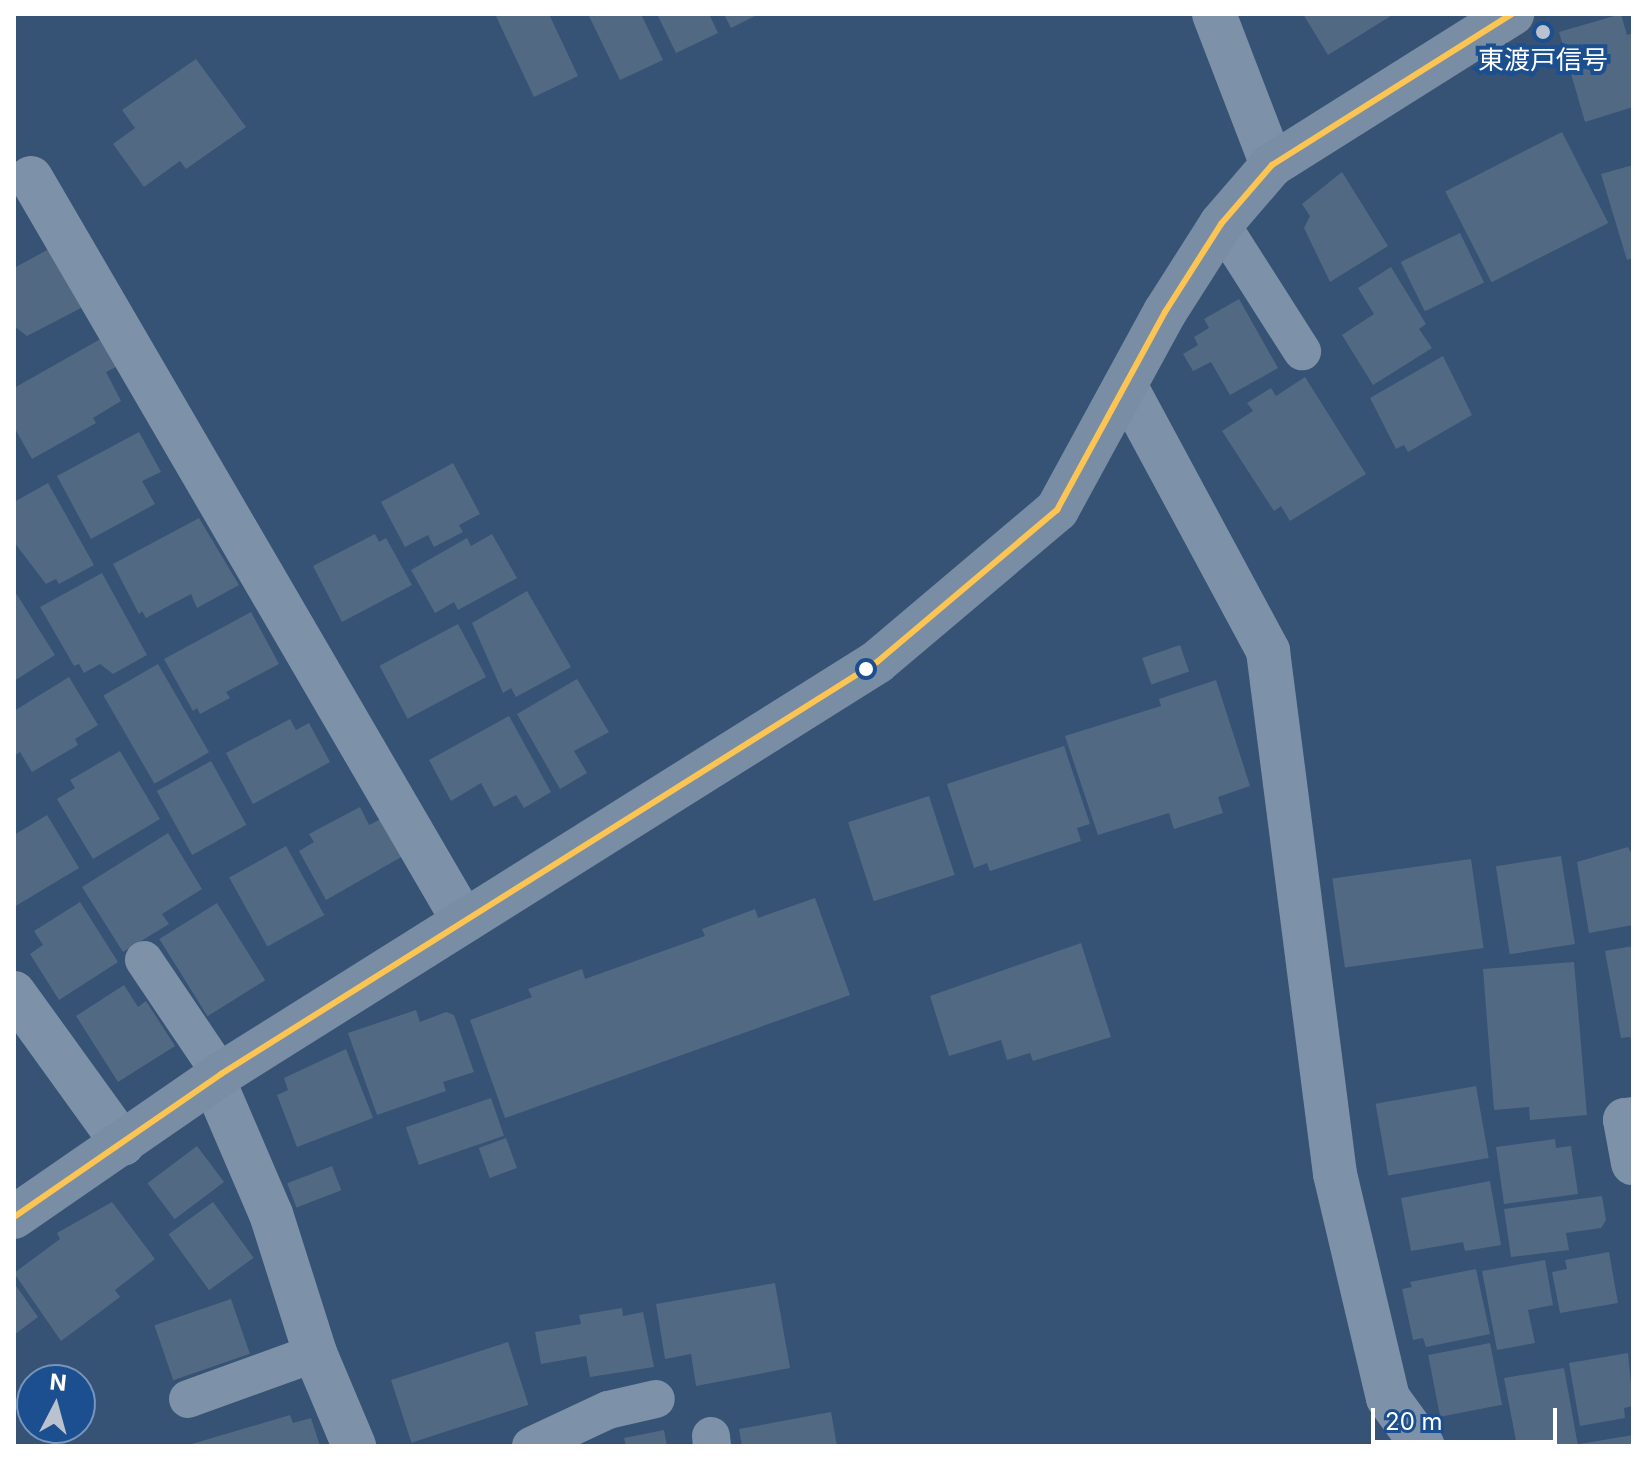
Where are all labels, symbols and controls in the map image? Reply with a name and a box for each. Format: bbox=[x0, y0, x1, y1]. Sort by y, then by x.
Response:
marker: 東渡戸信号 bbox=[1534, 23, 1552, 41]
place label: 東渡戸信号 bbox=[1478, 44, 1608, 76]
unlabelled marker bbox=[858, 661, 874, 677]
north arrow bbox=[16, 1364, 96, 1444]
text: N bbox=[49, 1368, 68, 1396]
scale bar bbox=[1375, 1392, 1561, 1442]
text: 20 m bbox=[1385, 1407, 1443, 1436]

